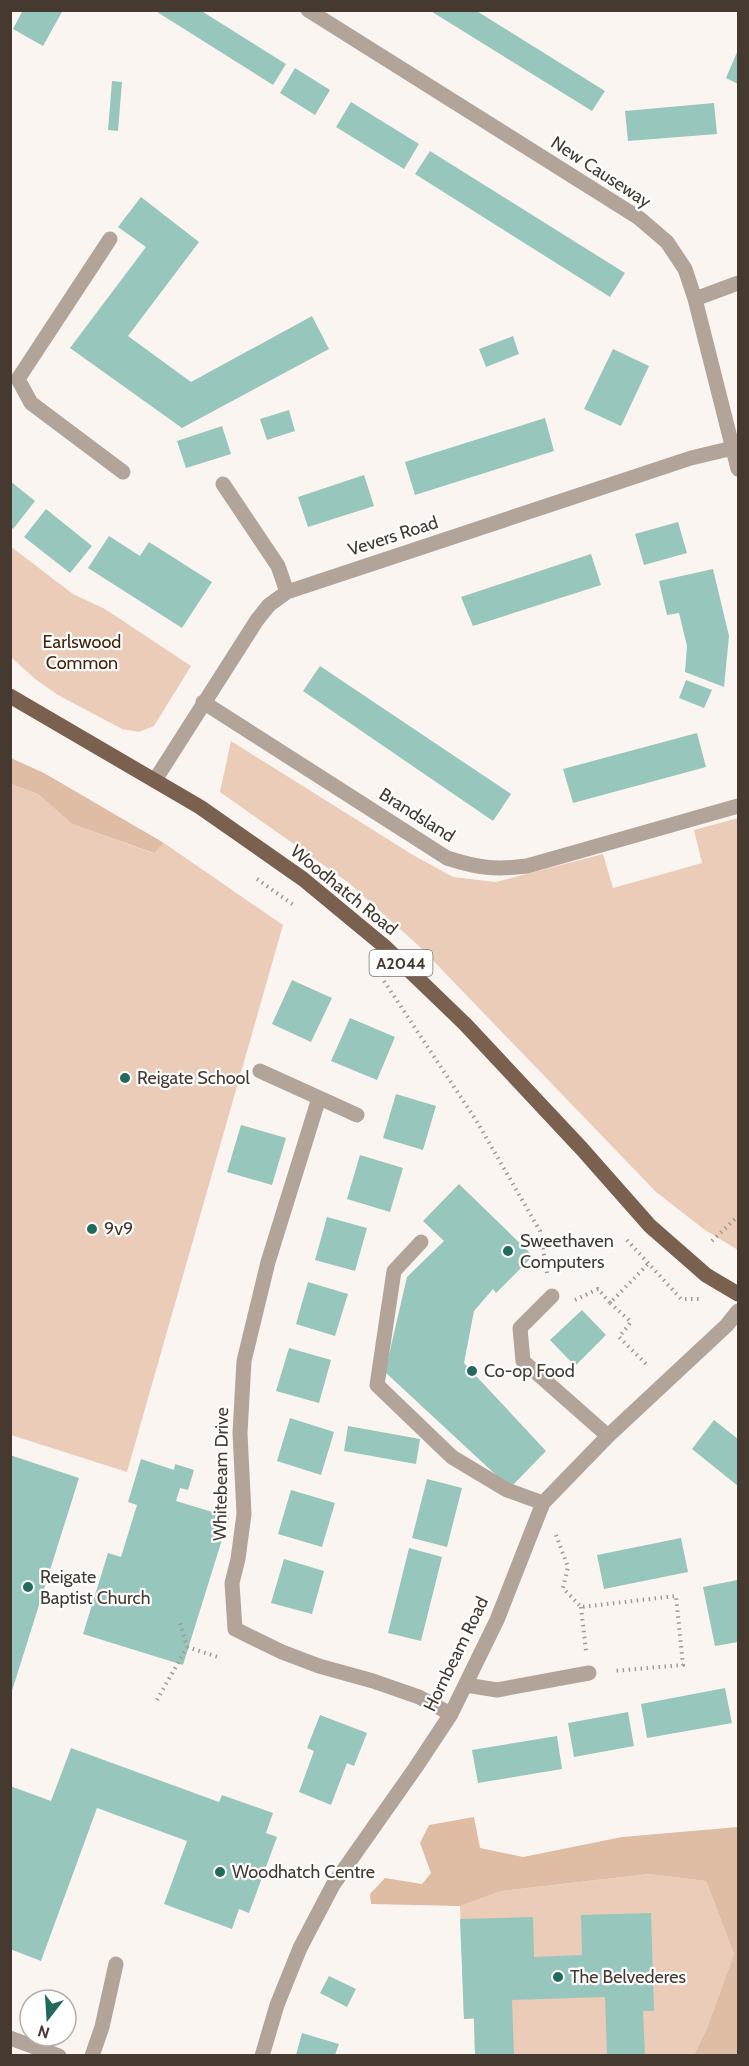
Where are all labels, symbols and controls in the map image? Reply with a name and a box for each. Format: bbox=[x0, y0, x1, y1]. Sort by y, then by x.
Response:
street label: New Causeway bbox=[547, 131, 655, 213]
street label: Vevers Road bbox=[345, 511, 441, 561]
park label: Earlswood Common bbox=[43, 631, 121, 674]
street label: Brandsland bbox=[375, 783, 459, 847]
street label: Woodhatch Road bbox=[286, 840, 402, 940]
road number: A2044 bbox=[370, 950, 432, 976]
place label: Reigate School bbox=[137, 1067, 250, 1089]
marker: Reigate School bbox=[118, 1071, 132, 1085]
place label: 9v9 bbox=[104, 1218, 133, 1240]
marker: 9v9 bbox=[85, 1222, 99, 1236]
place label: Sweethaven Computers bbox=[520, 1230, 614, 1273]
marker: Sweethaven Computers bbox=[501, 1244, 515, 1258]
place label: Co-op Food bbox=[484, 1360, 575, 1382]
marker: Co-op Food bbox=[465, 1364, 479, 1378]
street label: Whitebeam Drive bbox=[209, 1407, 233, 1541]
place label: Reigate Baptist Church bbox=[40, 1566, 150, 1609]
marker: Reigate Baptist Church bbox=[21, 1580, 35, 1594]
street label: Hornbeam Road bbox=[419, 1593, 493, 1715]
place label: Woodhatch Centre bbox=[232, 1861, 375, 1883]
marker: Woodhatch Centre bbox=[213, 1865, 227, 1879]
place label: The Belvederes bbox=[570, 1966, 686, 1988]
marker: The Belvederes bbox=[551, 1970, 565, 1984]
north arrow bbox=[18, 1988, 78, 2048]
text: N bbox=[36, 2021, 52, 2043]

